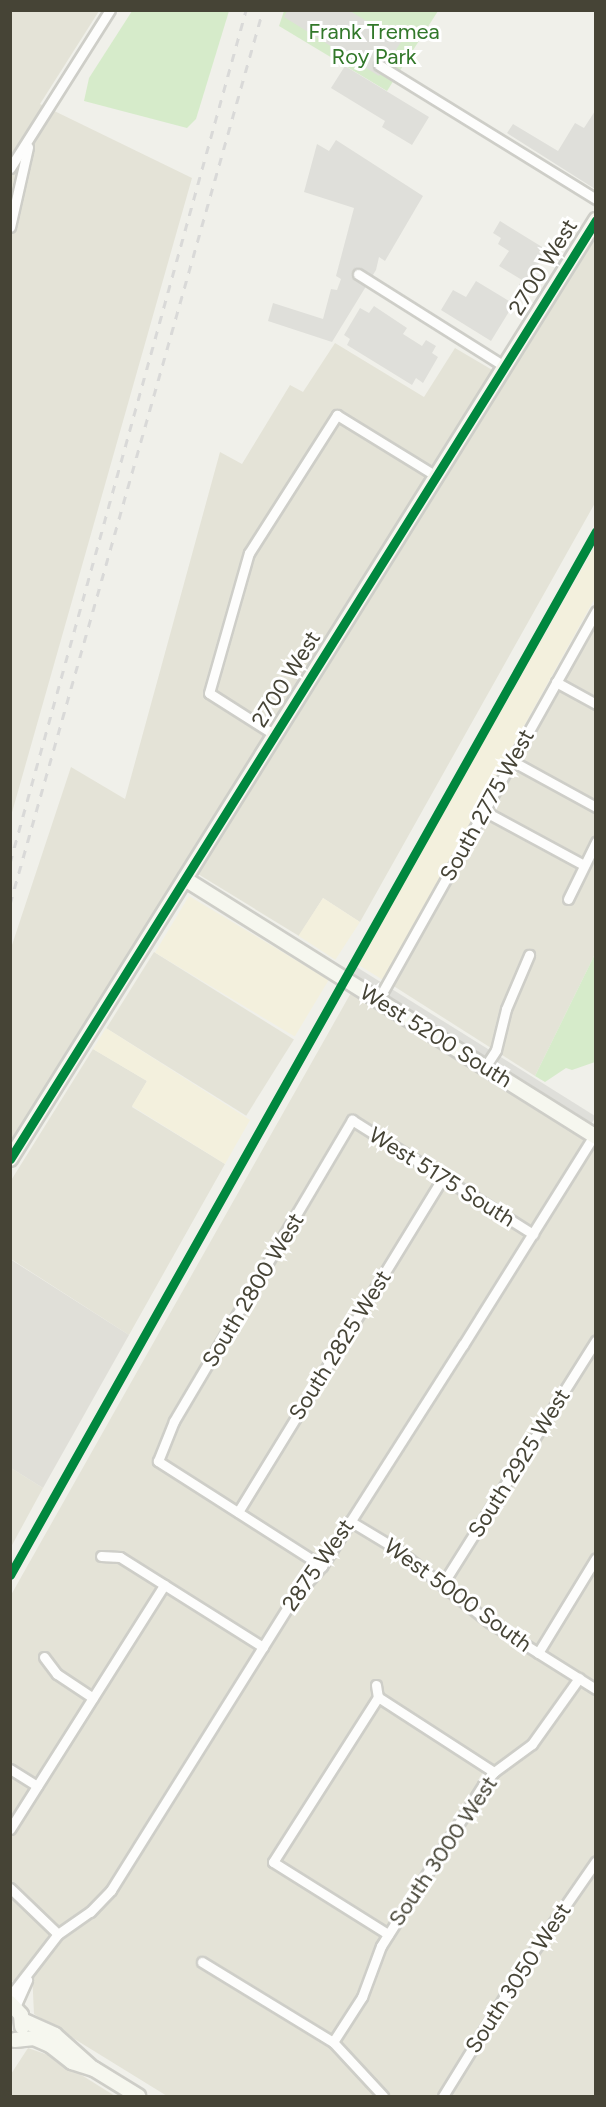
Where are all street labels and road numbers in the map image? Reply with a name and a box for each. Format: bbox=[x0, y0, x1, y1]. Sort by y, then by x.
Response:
street label: 2700 West bbox=[503, 214, 583, 320]
street label: 2700 West bbox=[246, 626, 326, 732]
street label: South 2775 West bbox=[434, 725, 540, 885]
street label: West 5200 South bbox=[355, 979, 517, 1093]
street label: West 5175 South bbox=[364, 1122, 520, 1232]
street label: South 2800 West bbox=[197, 1208, 309, 1372]
street label: South 2825 West bbox=[283, 1265, 397, 1425]
street label: South 2925 West bbox=[463, 1384, 575, 1542]
street label: 2875 West bbox=[277, 1514, 359, 1616]
street label: West 5000 South bbox=[379, 1533, 537, 1657]
street label: South 3000 West bbox=[383, 1771, 503, 1931]
street label: South 3050 West bbox=[460, 1898, 576, 2058]

